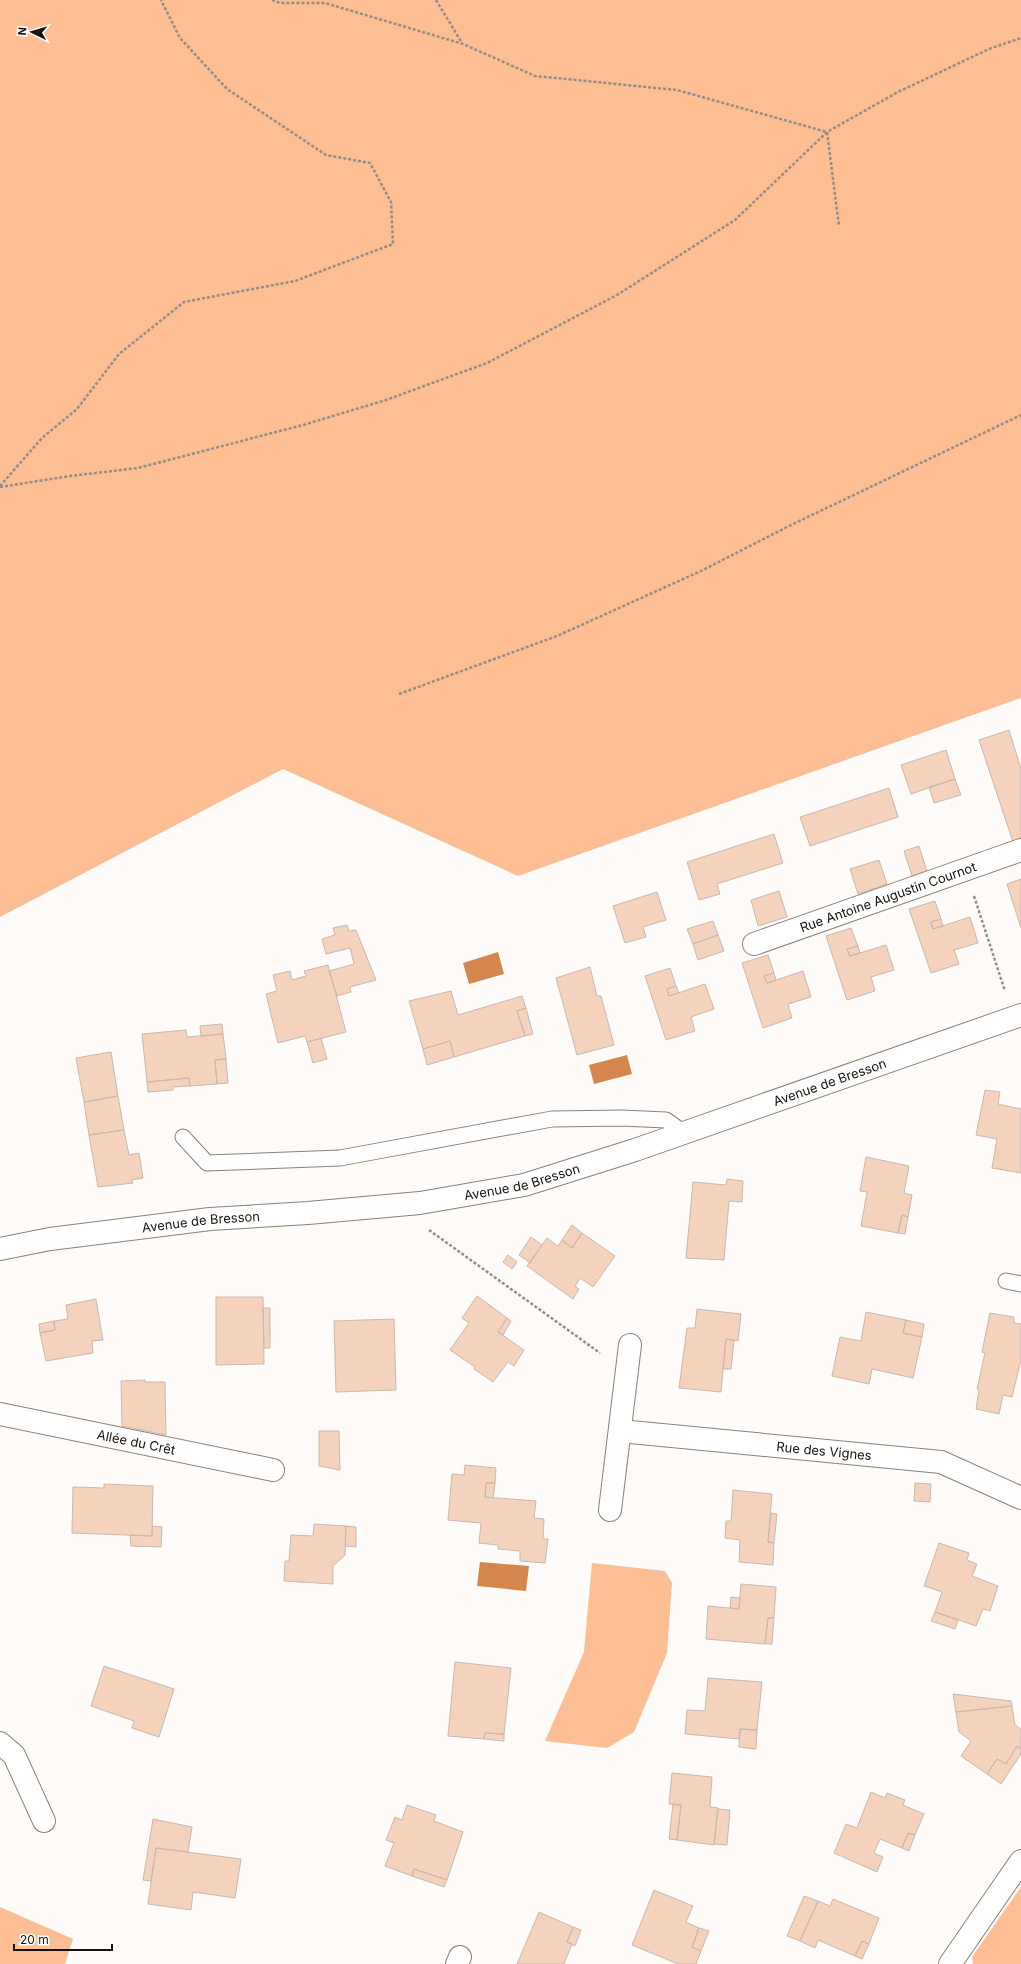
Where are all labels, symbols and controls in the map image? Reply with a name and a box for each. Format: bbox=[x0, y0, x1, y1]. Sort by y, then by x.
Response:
north arrow bbox=[12, 12, 52, 52]
text: N bbox=[15, 26, 29, 36]
street label: Rue Antoine Augustin Cournot bbox=[798, 858, 978, 935]
street label: Avenue de Bresson bbox=[771, 1055, 888, 1109]
street label: Avenue de Bresson bbox=[463, 1160, 582, 1203]
street label: Avenue de Bresson bbox=[141, 1208, 260, 1235]
street label: Allée du Crêt bbox=[96, 1426, 177, 1458]
street label: Rue des Vignes bbox=[776, 1438, 873, 1463]
scale bar bbox=[14, 1926, 112, 1952]
text: 20 m bbox=[20, 1932, 49, 1947]

